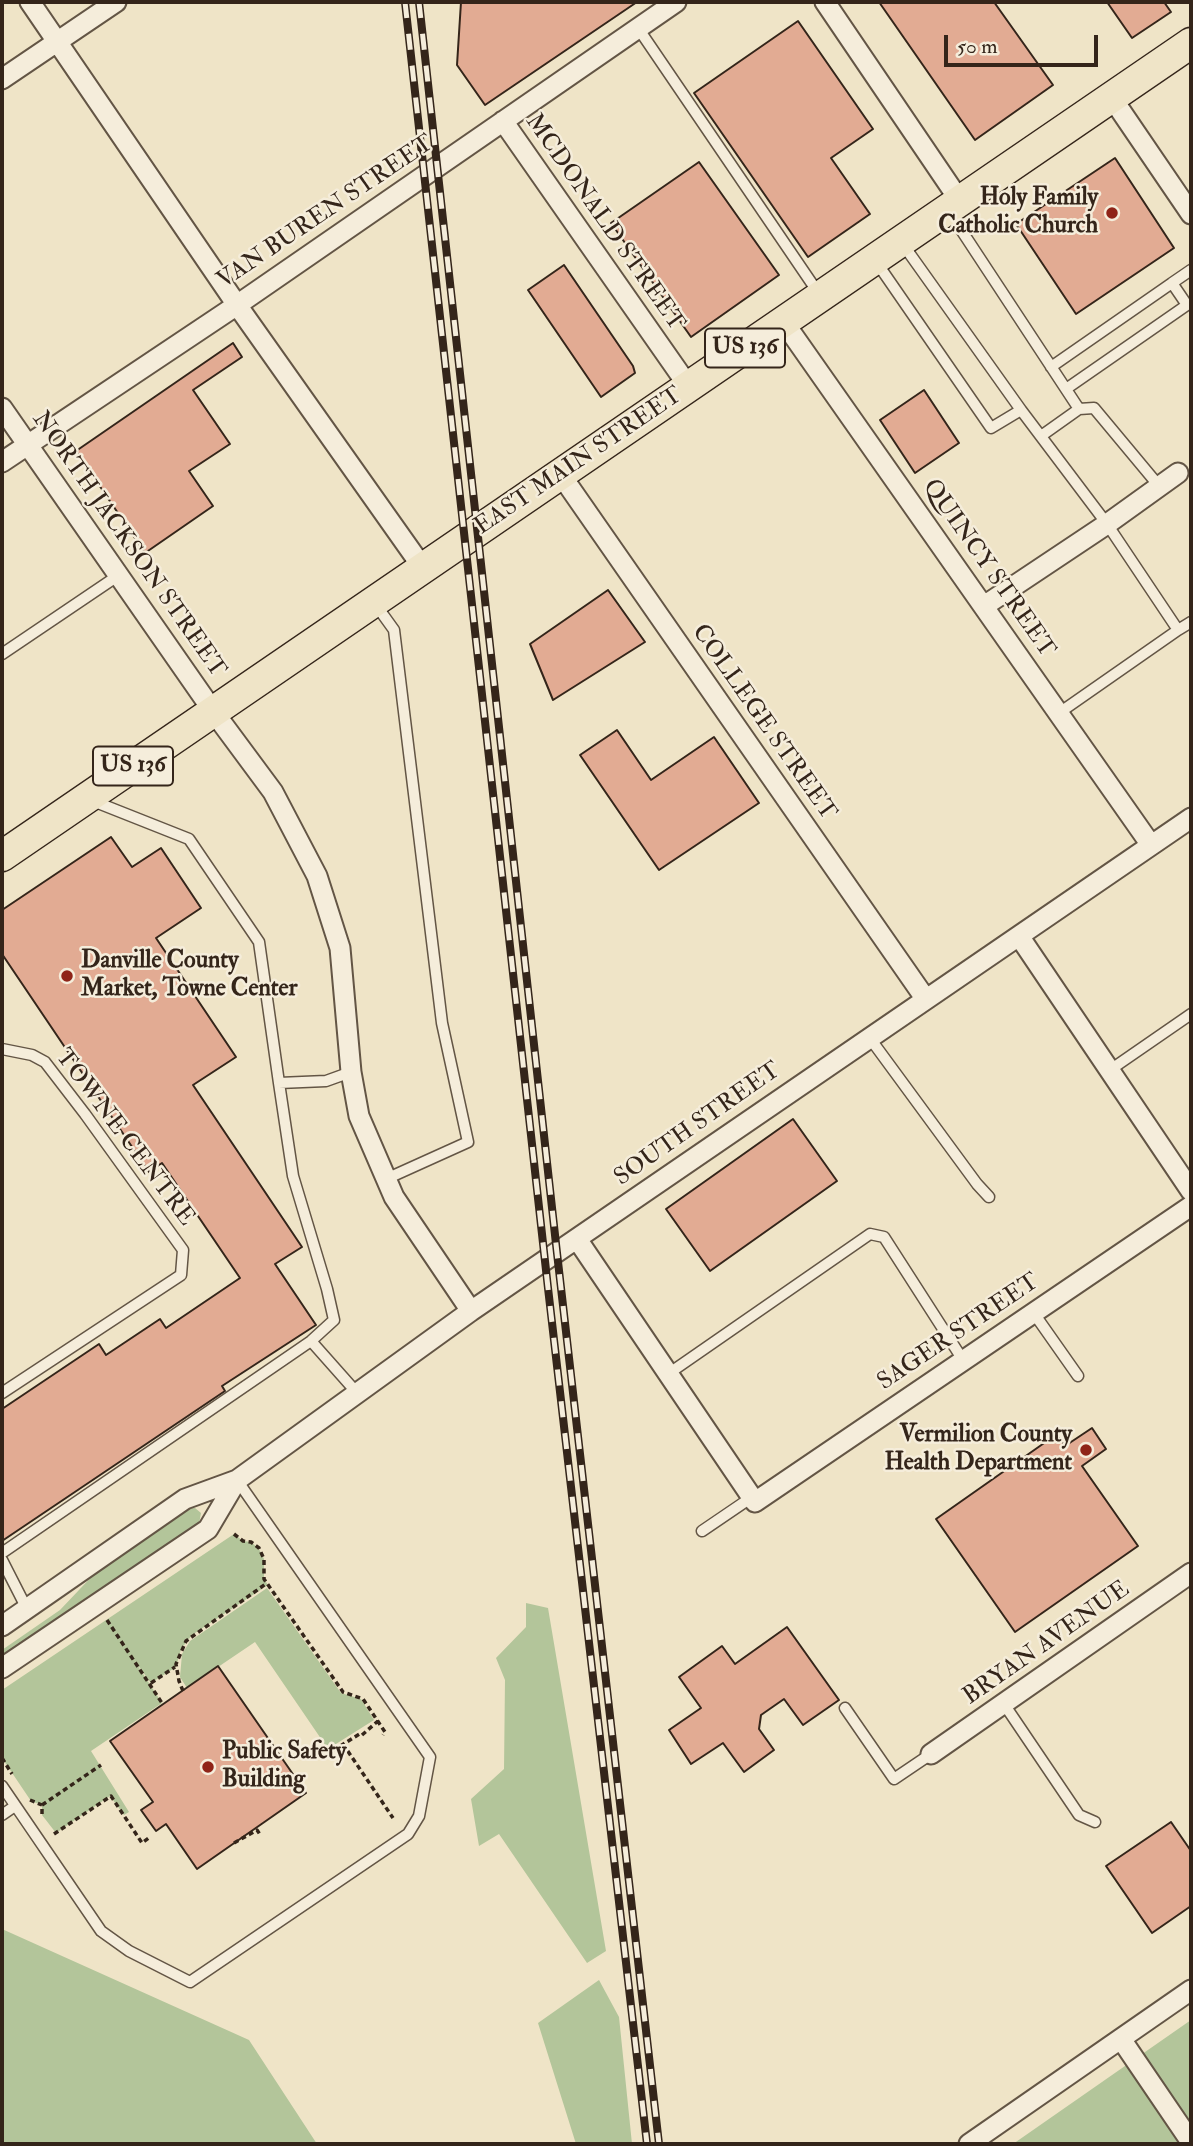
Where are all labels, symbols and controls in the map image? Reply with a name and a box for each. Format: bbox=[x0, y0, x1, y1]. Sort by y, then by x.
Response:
scale bar bbox=[948, 21, 1102, 65]
text: 50 m bbox=[957, 33, 998, 60]
street label: MCDONALD STREET bbox=[518, 109, 690, 337]
street label: VAN BUREN STREET bbox=[212, 130, 440, 296]
place label: Holy Family Catholic Church bbox=[938, 185, 1098, 241]
marker: Holy Family Catholic Church bbox=[1104, 205, 1120, 221]
road number: US 136 bbox=[705, 328, 785, 368]
street label: EAST MAIN STREET bbox=[470, 382, 688, 542]
street label: NORTH JACKSON STREET bbox=[25, 406, 231, 684]
street label: QUINCY STREET bbox=[916, 474, 1060, 664]
street label: COLLEGE STREET bbox=[685, 620, 841, 826]
road number: US 136 bbox=[93, 746, 173, 786]
place label: Danville County Market, Towne Center bbox=[81, 948, 297, 1004]
marker: Danville County Market, Towne Center bbox=[59, 968, 75, 984]
street label: TOWNE CENTRE bbox=[48, 1044, 200, 1232]
street label: SOUTH STREET bbox=[609, 1057, 787, 1193]
street label: SAGER STREET bbox=[873, 1268, 1045, 1398]
place label: Vermilion County Health Department bbox=[884, 1422, 1072, 1478]
marker: Vermilion County Health Department bbox=[1078, 1442, 1094, 1458]
street label: BRYAN AVENUE bbox=[958, 1576, 1136, 1712]
place label: Public Safety Building bbox=[222, 1739, 346, 1795]
marker: Public Safety Building bbox=[200, 1759, 216, 1775]

